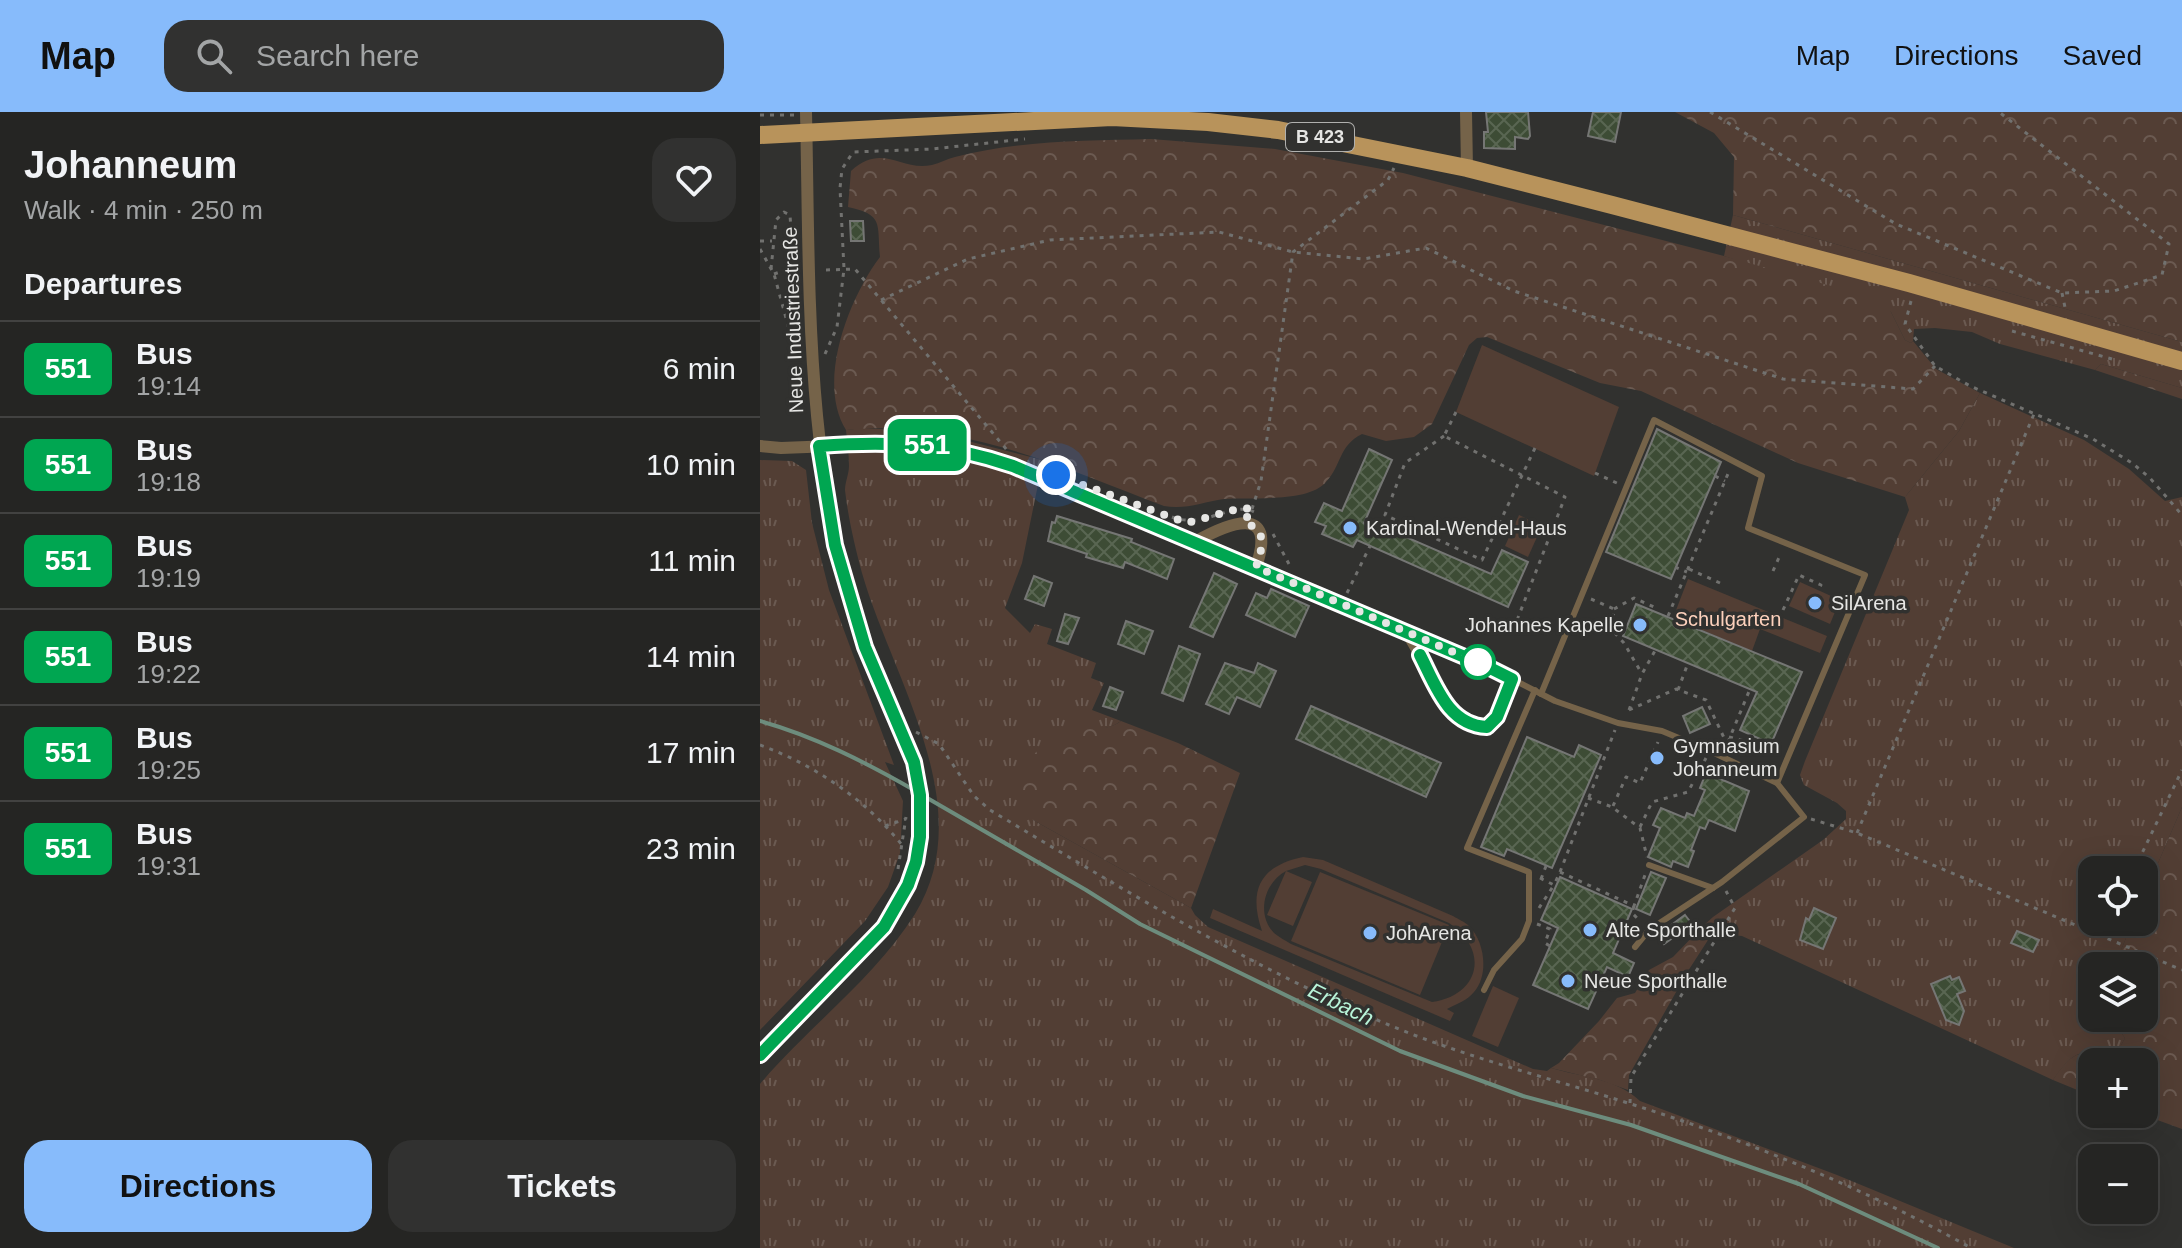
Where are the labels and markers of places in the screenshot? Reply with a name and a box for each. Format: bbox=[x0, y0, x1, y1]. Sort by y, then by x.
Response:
place label: Kardinal-Wendel-Haus bbox=[1366, 517, 1567, 539]
marker: Kardinal-Wendel-Haus bbox=[1341, 519, 1359, 537]
place label: SilArena bbox=[1831, 592, 1907, 614]
marker: SilArena bbox=[1806, 594, 1824, 612]
place label: Johannes Kapelle bbox=[1465, 614, 1624, 636]
marker: Johannes Kapelle bbox=[1631, 616, 1649, 634]
unlabelled marker bbox=[1461, 645, 1495, 679]
place label: Gymnasium Johanneum bbox=[1673, 735, 1780, 780]
marker: Gymnasium Johanneum bbox=[1648, 749, 1666, 767]
place label: Alte Sporthalle bbox=[1606, 919, 1736, 941]
marker: Alte Sporthalle bbox=[1581, 921, 1599, 939]
place label: JohArena bbox=[1386, 922, 1472, 944]
marker: JohArena bbox=[1361, 924, 1379, 942]
place label: Neue Sporthalle bbox=[1584, 970, 1727, 992]
marker: Neue Sporthalle bbox=[1559, 972, 1577, 990]

